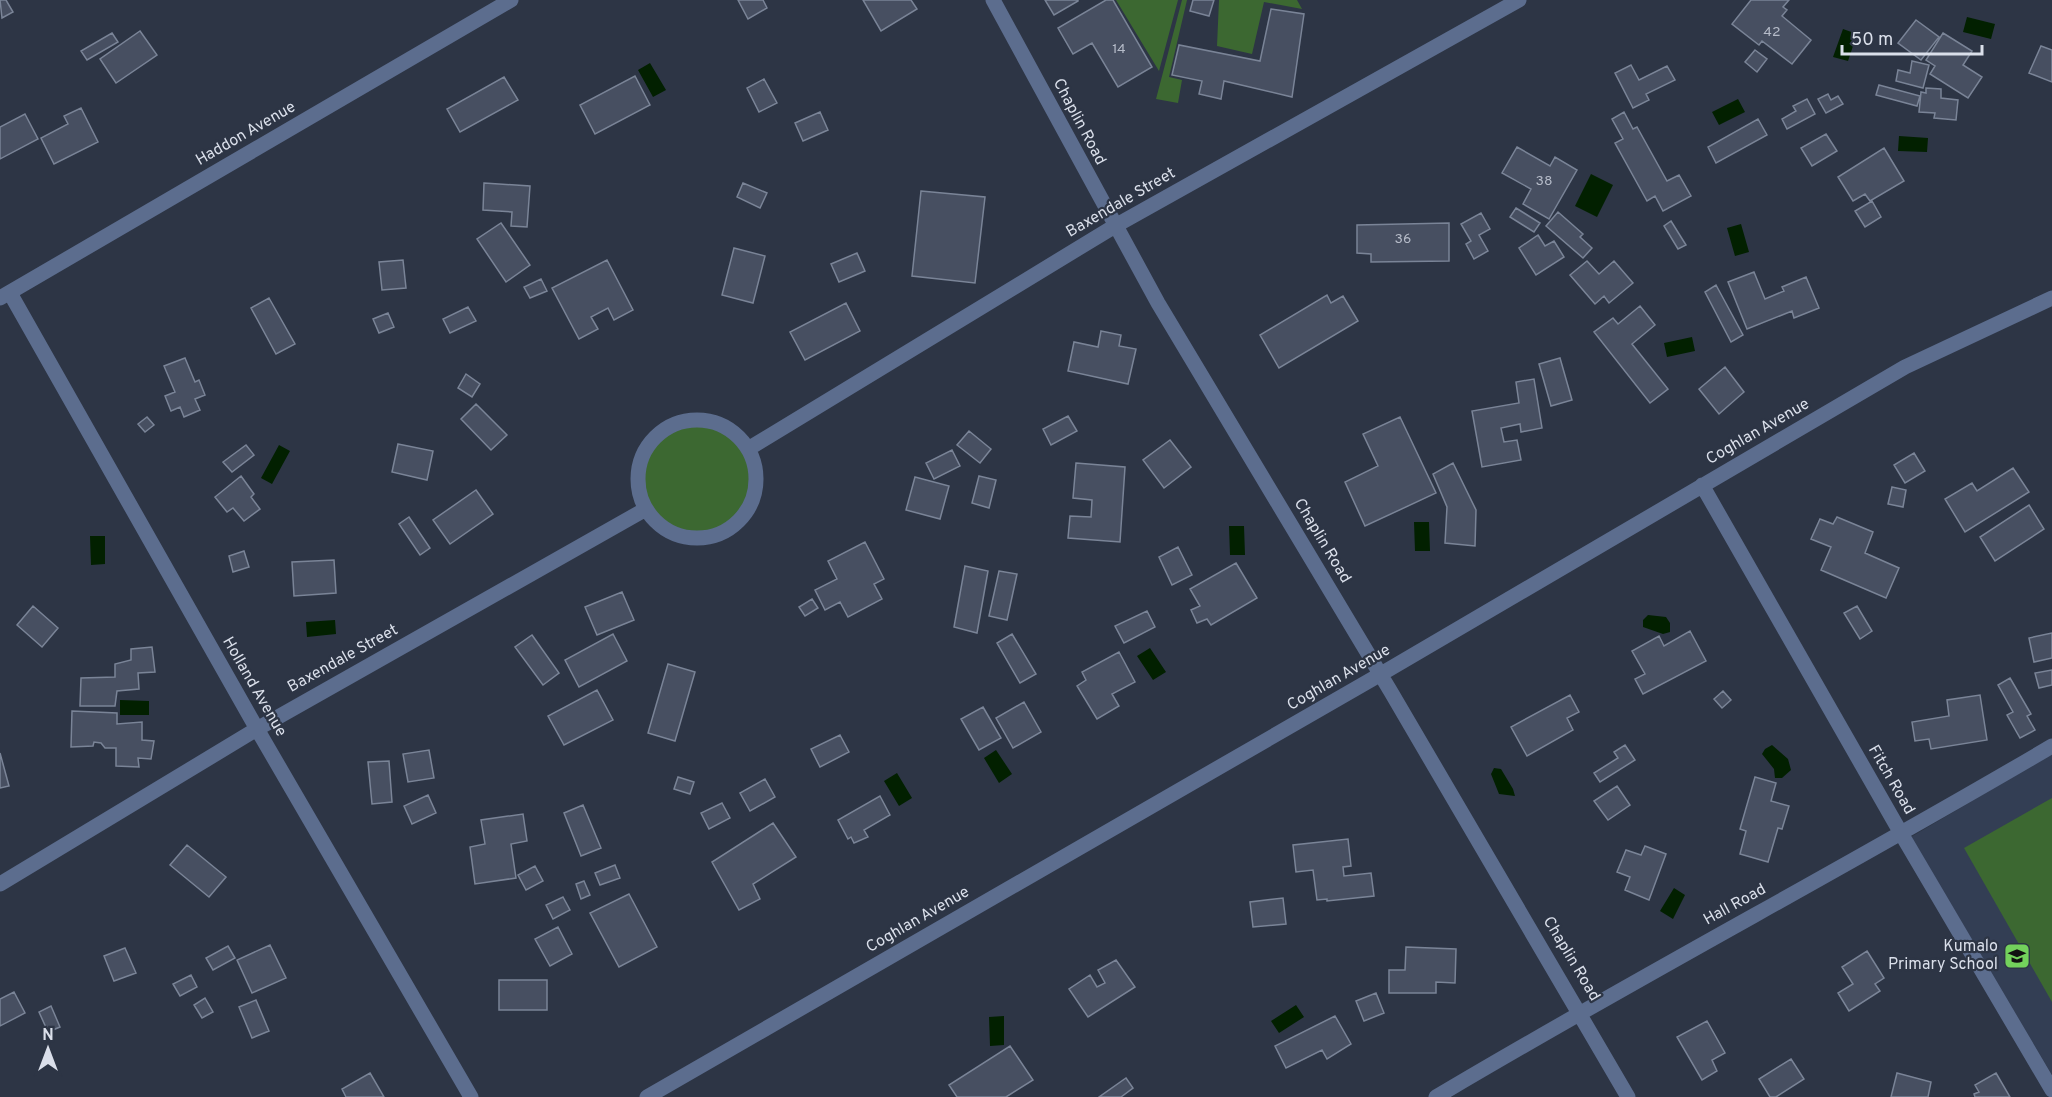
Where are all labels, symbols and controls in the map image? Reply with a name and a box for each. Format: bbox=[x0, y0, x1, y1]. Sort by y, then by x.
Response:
scale bar bbox=[1842, 18, 1982, 56]
house number: 42 bbox=[1763, 24, 1781, 41]
text: 50 m bbox=[1851, 29, 1893, 52]
house number: 14 bbox=[1112, 41, 1126, 58]
street label: Chaplin Road bbox=[1048, 75, 1110, 169]
street label: Haddon Avenue bbox=[193, 97, 299, 171]
street label: Baxendale Street bbox=[1063, 164, 1179, 242]
house number: 38 bbox=[1536, 173, 1552, 190]
house number: 36 bbox=[1395, 231, 1411, 248]
street label: Coghlan Avenue bbox=[1703, 394, 1813, 470]
street label: Chaplin Road bbox=[1289, 495, 1355, 587]
street label: Baxendale Street bbox=[284, 620, 402, 698]
street label: Holland Avenue bbox=[217, 633, 291, 741]
street label: Coghlan Avenue bbox=[1284, 640, 1394, 716]
street label: Fitch Road bbox=[1863, 742, 1919, 818]
street label: Hall Road bbox=[1700, 880, 1770, 930]
street label: Coghlan Avenue bbox=[863, 882, 973, 958]
street label: Chaplin Road bbox=[1538, 913, 1604, 1005]
place label: Kumalo Primary School bbox=[1888, 937, 1998, 975]
school or university icon: Kumalo Primary School bbox=[2002, 941, 2032, 971]
north arrow bbox=[18, 1019, 78, 1079]
text: N bbox=[42, 1026, 54, 1046]

